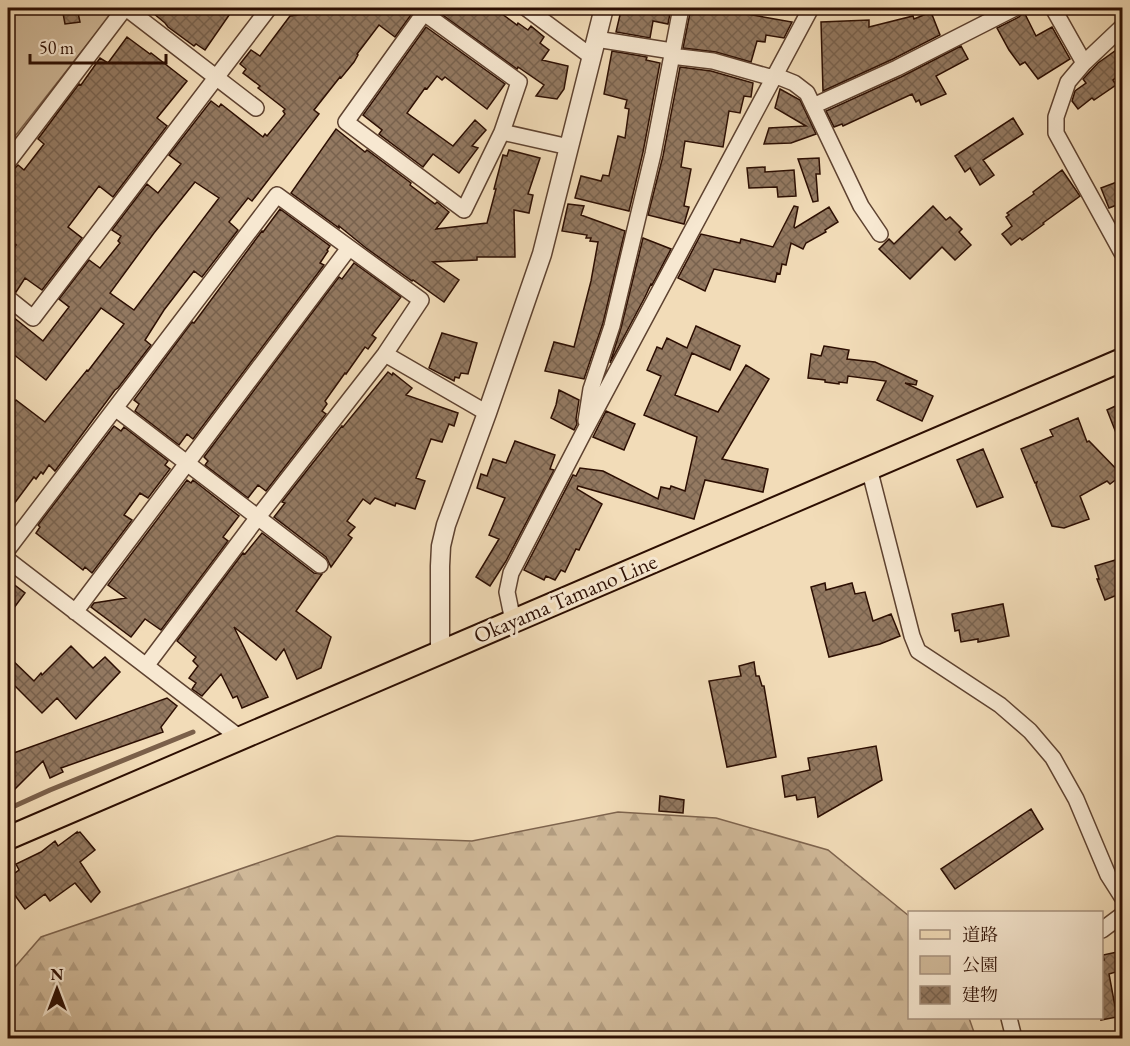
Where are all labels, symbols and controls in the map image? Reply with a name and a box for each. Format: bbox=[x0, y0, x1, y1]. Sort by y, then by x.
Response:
scale bar bbox=[30, 27, 166, 65]
text: 50 m bbox=[39, 36, 74, 59]
street label: Okayama Tamano Line bbox=[469, 547, 662, 650]
legend bbox=[908, 911, 1103, 1019]
text: 道路 bbox=[962, 923, 998, 946]
text: 公園 bbox=[962, 953, 998, 976]
north arrow bbox=[27, 959, 87, 1019]
text: N bbox=[51, 964, 64, 985]
text: 建物 bbox=[962, 983, 998, 1006]

